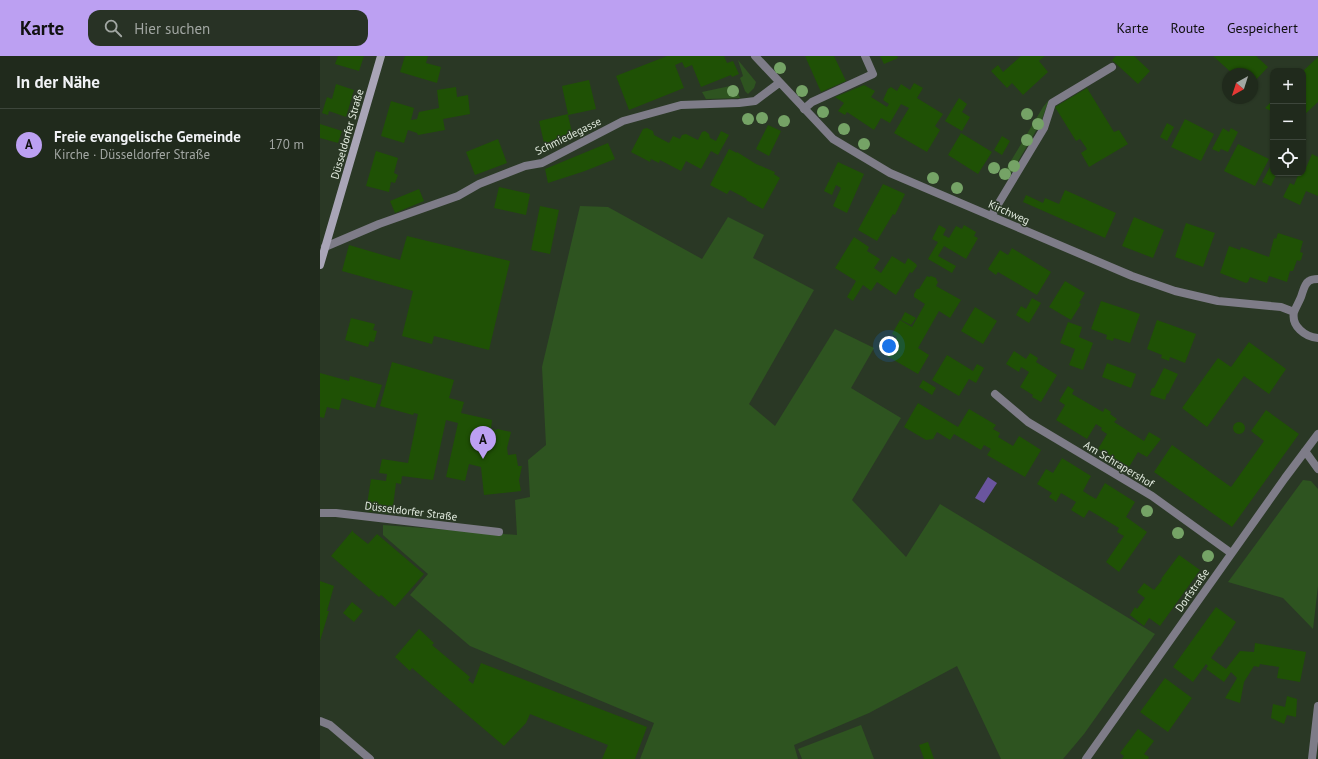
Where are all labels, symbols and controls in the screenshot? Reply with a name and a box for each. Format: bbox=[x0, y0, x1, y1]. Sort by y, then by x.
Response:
search box bbox=[88, 10, 368, 46]
text: Karte bbox=[20, 16, 64, 40]
icon: search bbox=[102, 17, 124, 39]
text: Hier suchen bbox=[134, 19, 210, 38]
text: Karte bbox=[1117, 19, 1149, 37]
text: Route bbox=[1171, 19, 1205, 37]
text: Gespeichert bbox=[1227, 19, 1298, 37]
north arrow bbox=[1222, 68, 1258, 104]
map controls bbox=[1270, 68, 1306, 176]
button: + bbox=[1270, 68, 1306, 104]
text: In der Nähe bbox=[16, 71, 100, 93]
street label: Düsseldorfer Straße bbox=[327, 87, 367, 181]
button: − bbox=[1270, 104, 1306, 140]
street label: Schmiedegasse bbox=[533, 114, 604, 158]
text: Freie evangelische Gemeinde bbox=[54, 127, 241, 146]
text: A bbox=[25, 136, 33, 153]
text: 170 m bbox=[269, 136, 304, 153]
button: locate bbox=[1270, 140, 1306, 176]
text: Kirche · Düsseldorfer Straße bbox=[54, 146, 210, 163]
street label: Kirchweg bbox=[986, 197, 1032, 227]
your location bbox=[879, 336, 899, 356]
pin: A bbox=[470, 426, 496, 459]
street label: Am Schrapershof bbox=[1081, 438, 1157, 491]
street label: Düsseldorfer Straße bbox=[364, 498, 459, 524]
street label: Dorfstraße bbox=[1172, 565, 1212, 614]

